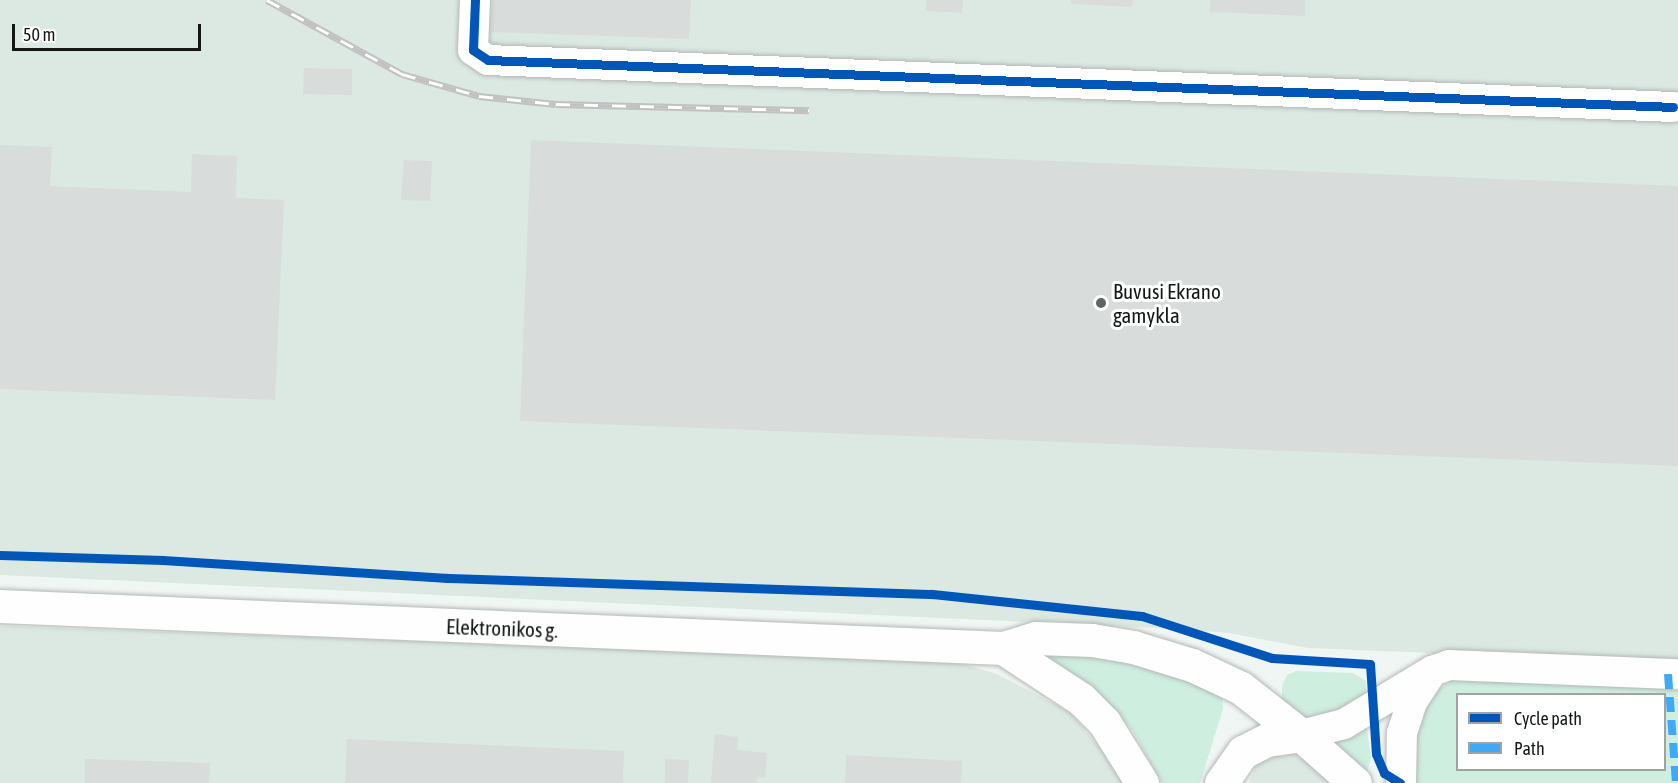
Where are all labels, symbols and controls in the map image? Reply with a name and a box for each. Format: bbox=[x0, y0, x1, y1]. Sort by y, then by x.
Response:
scale bar bbox=[15, 12, 204, 50]
text: 50 m bbox=[23, 24, 55, 45]
place label: Buvusi Ekrano gamykla bbox=[1113, 278, 1221, 328]
marker: Buvusi Ekrano gamykla bbox=[1094, 296, 1108, 310]
street label: Elektronikos g. bbox=[446, 613, 558, 643]
legend bbox=[1456, 693, 1666, 771]
text: Cycle path bbox=[1514, 708, 1582, 729]
text: Path bbox=[1514, 738, 1545, 759]

